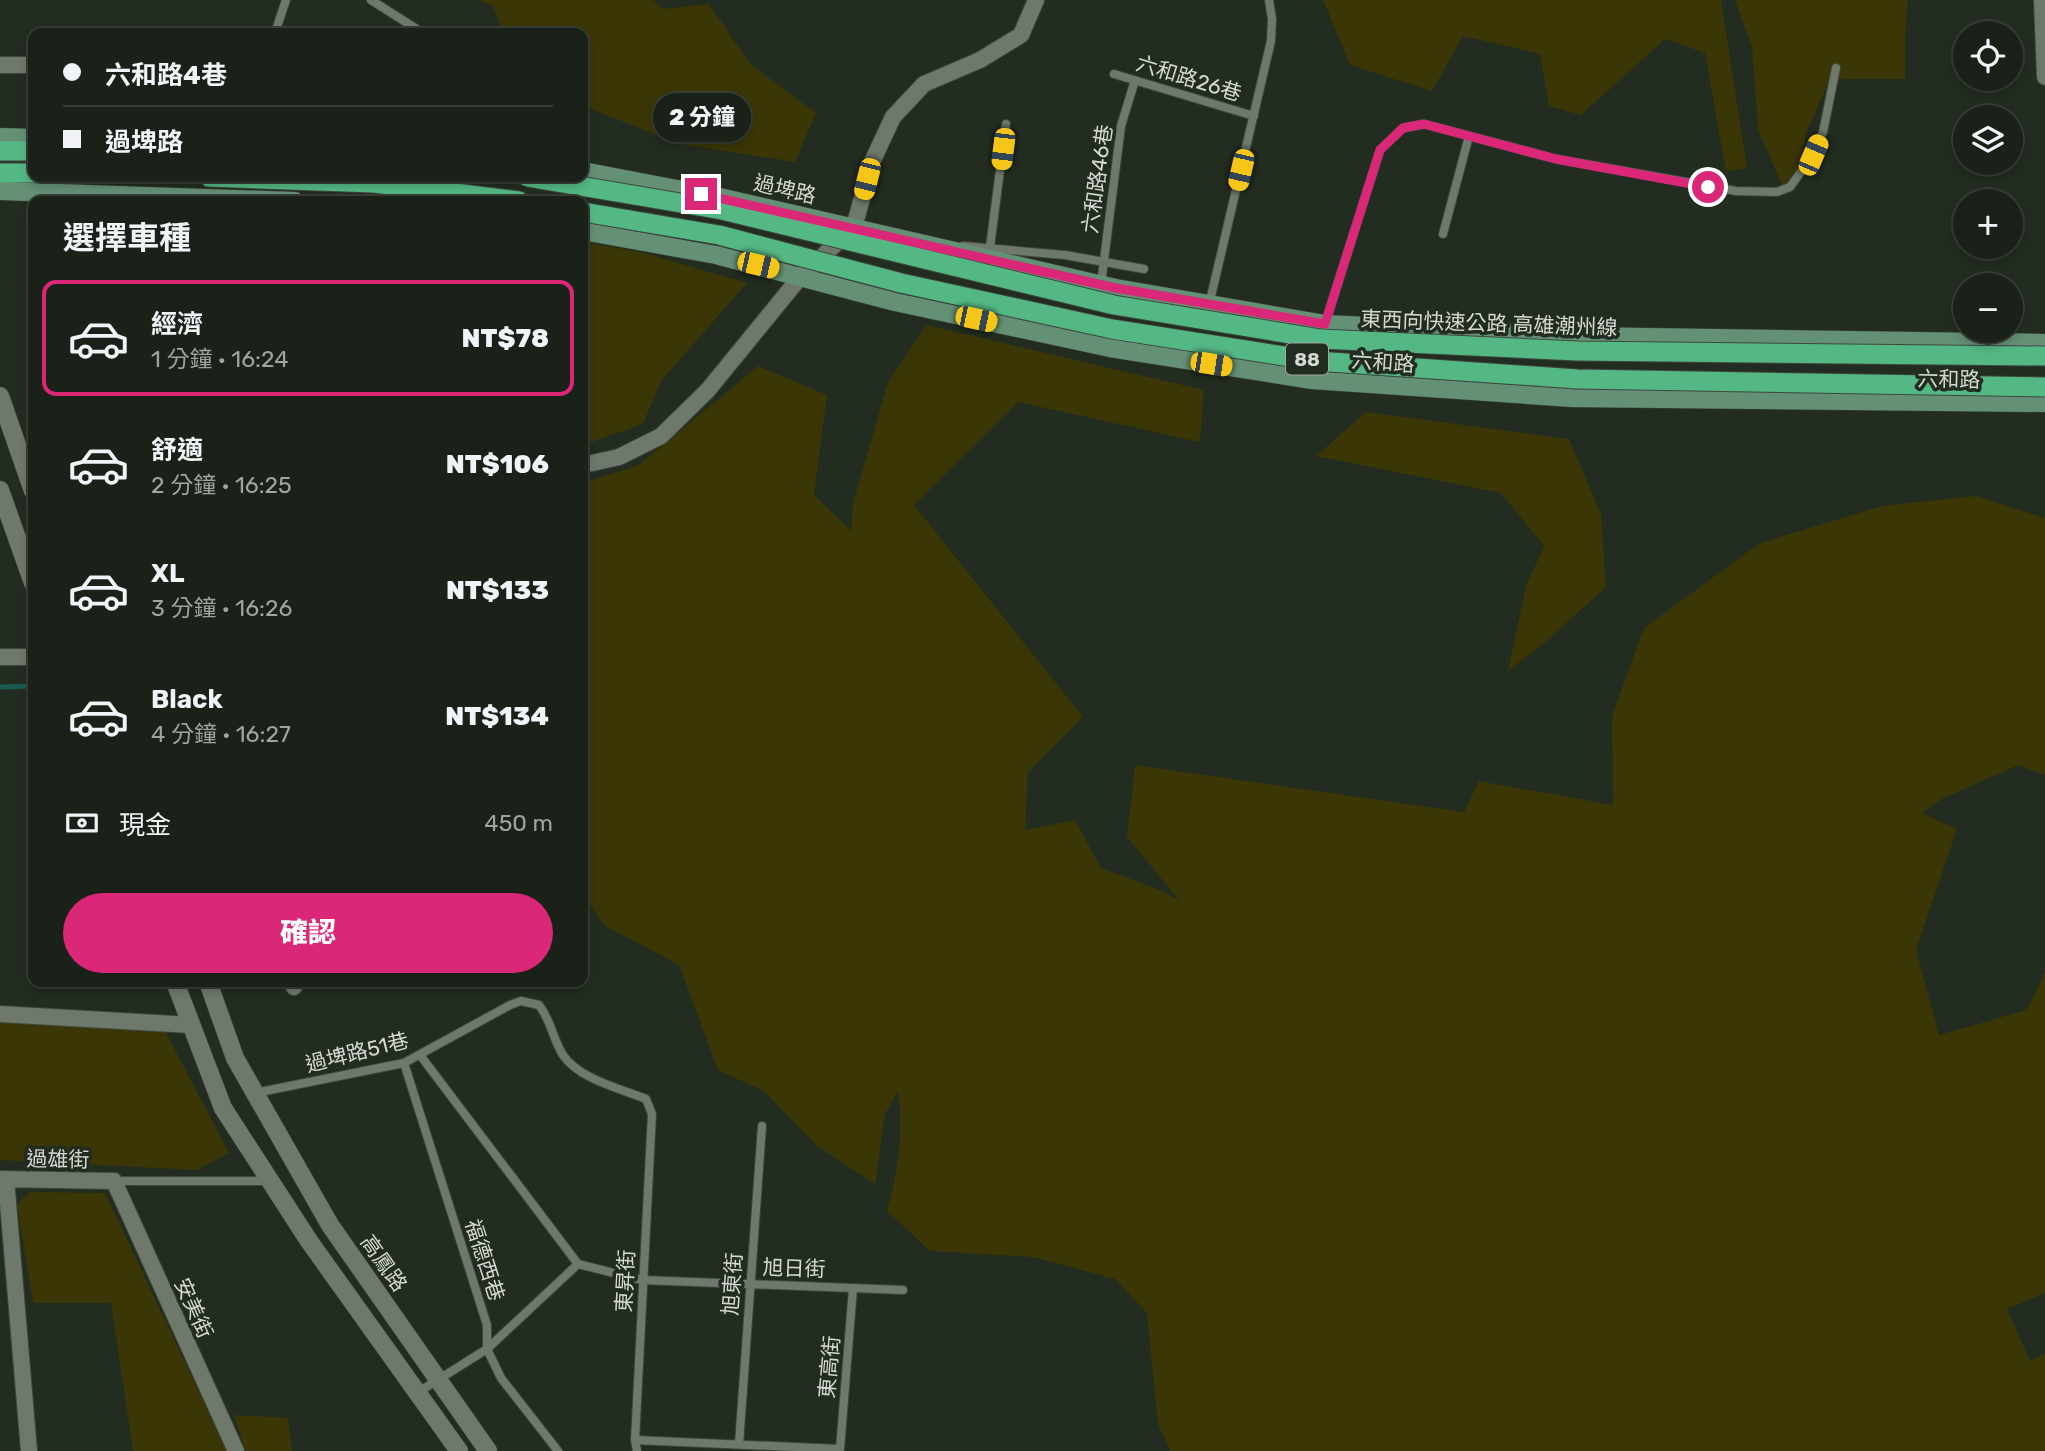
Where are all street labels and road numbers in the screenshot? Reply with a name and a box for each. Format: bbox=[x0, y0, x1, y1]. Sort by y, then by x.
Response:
street label: 六和路26巷 bbox=[1133, 50, 1245, 106]
street label: 六和路46巷 bbox=[1077, 123, 1117, 235]
street label: 過埤路 bbox=[751, 170, 819, 208]
street label: 東西向快速公路 高雄潮州線 bbox=[1360, 306, 1618, 340]
road number: 88 bbox=[1286, 344, 1328, 374]
street label: 六和路 bbox=[1351, 347, 1415, 377]
street label: 六和路 bbox=[1917, 366, 1981, 392]
street label: 過埤路51巷 bbox=[303, 1027, 411, 1077]
street label: 過雄街 bbox=[26, 1146, 90, 1172]
street label: 福德西巷 bbox=[460, 1216, 510, 1304]
street label: 高鳳路 bbox=[356, 1230, 412, 1296]
street label: 東昇街 bbox=[611, 1249, 639, 1313]
street label: 旭東街 bbox=[717, 1252, 747, 1316]
street label: 旭日街 bbox=[762, 1254, 826, 1282]
street label: 安美街 bbox=[170, 1274, 218, 1342]
street label: 東高街 bbox=[814, 1335, 844, 1399]

